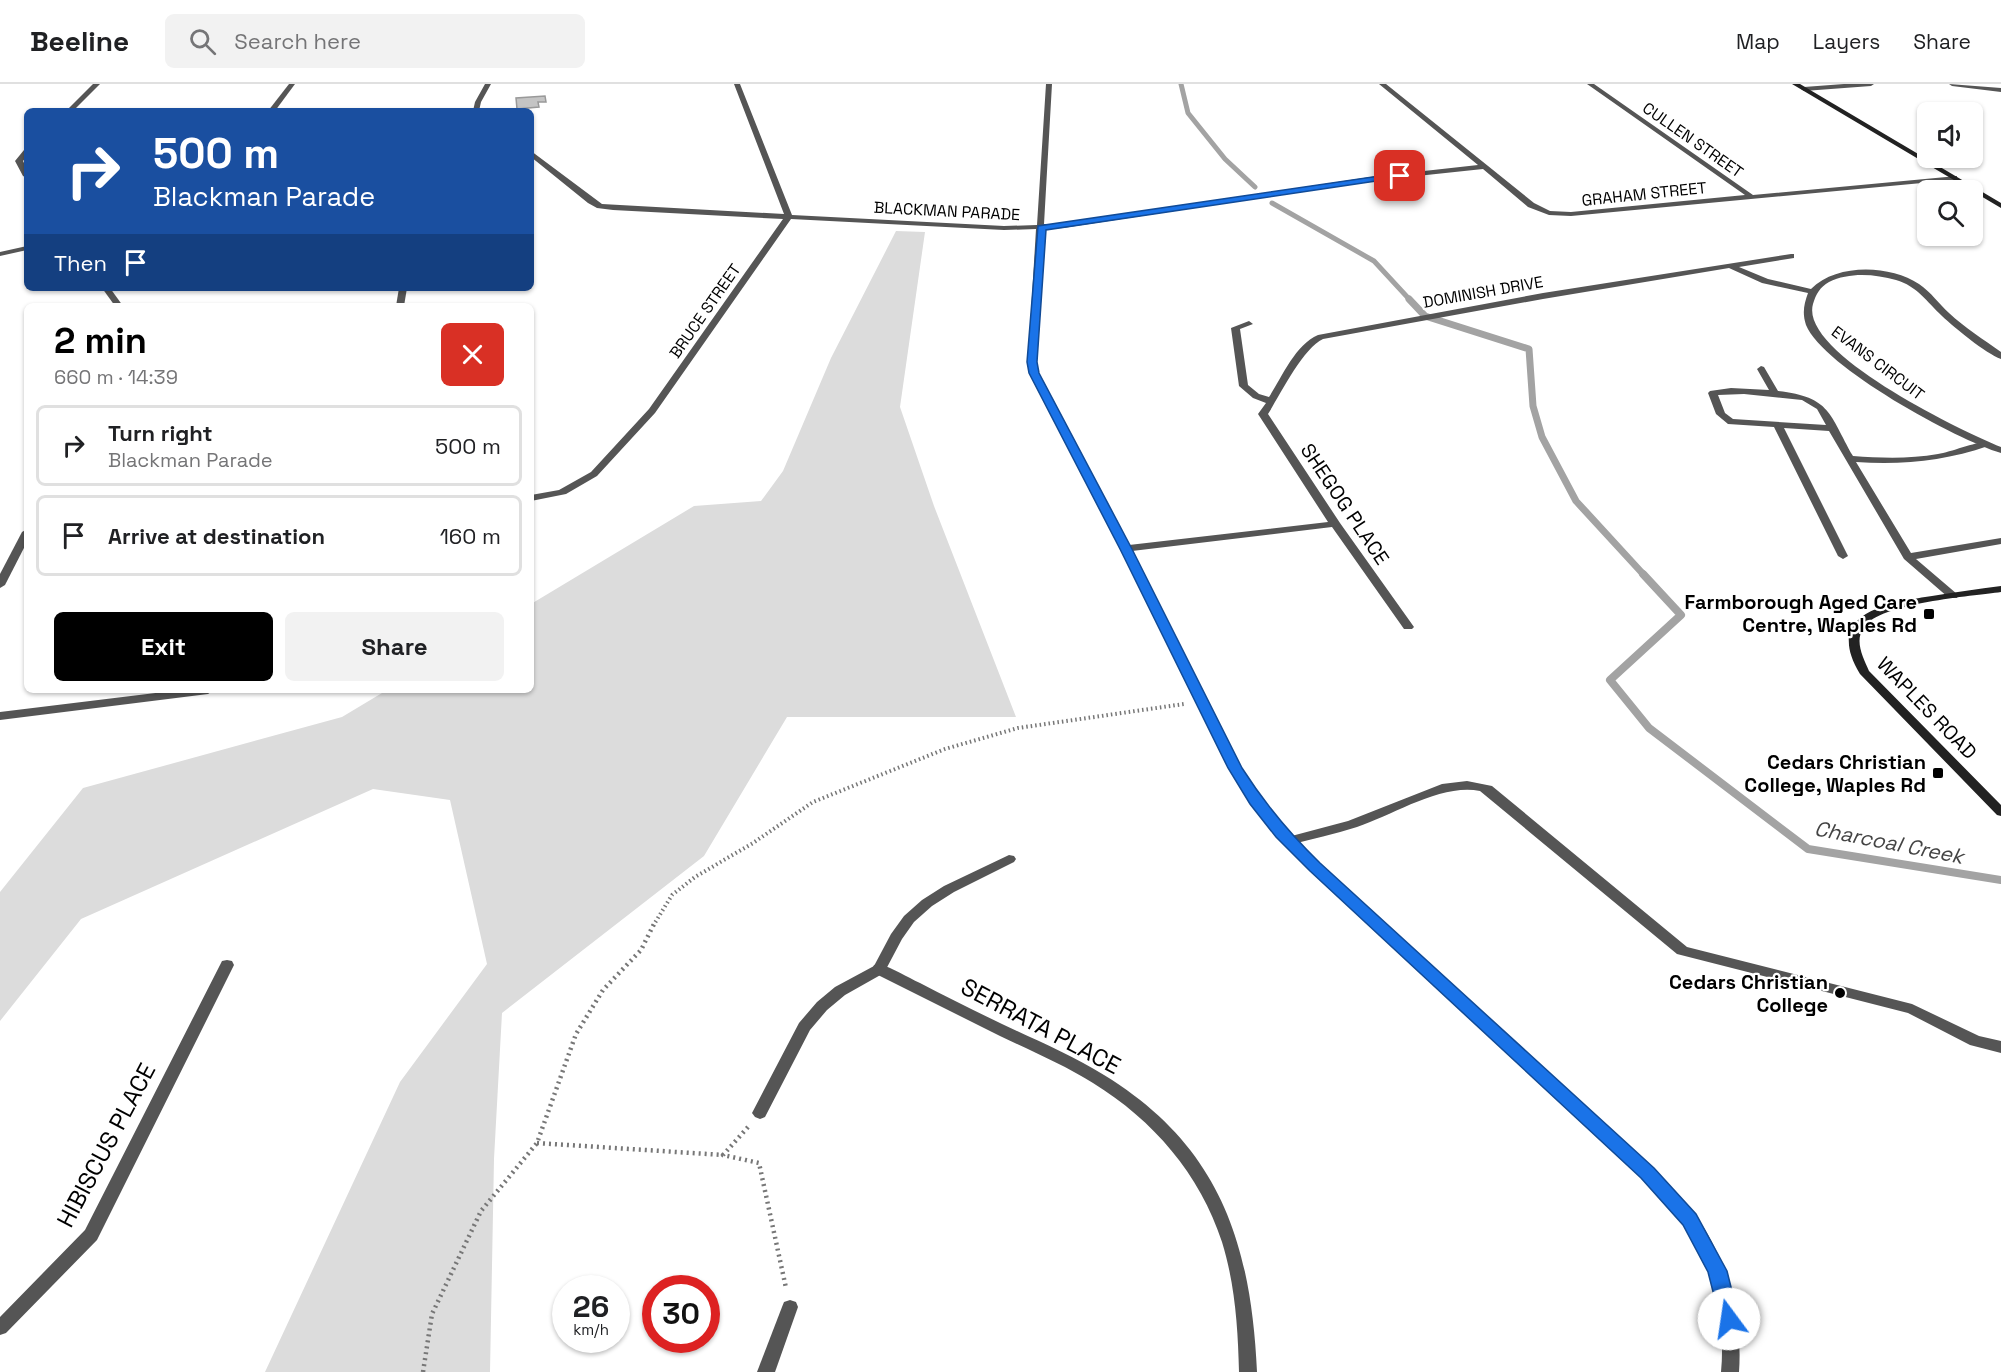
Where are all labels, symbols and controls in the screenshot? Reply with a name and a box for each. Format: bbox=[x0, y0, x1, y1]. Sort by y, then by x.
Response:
search box bbox=[165, 14, 585, 68]
text: Beeline bbox=[30, 23, 129, 59]
icon: search bbox=[186, 25, 219, 58]
text: Search here bbox=[234, 27, 361, 55]
text: Map bbox=[1736, 28, 1780, 55]
text: Layers bbox=[1813, 28, 1880, 55]
text: Share bbox=[1913, 28, 1971, 55]
street label: CULLEN STREET bbox=[1638, 97, 1748, 183]
map controls bbox=[1917, 102, 1983, 246]
button: sound bbox=[1917, 102, 1983, 168]
text: 500 m bbox=[153, 127, 279, 180]
icon: right bbox=[54, 132, 132, 210]
pin bbox=[1374, 150, 1425, 201]
icon: arrive bbox=[1383, 159, 1416, 192]
street label: GRAHAM STREET bbox=[1580, 177, 1708, 211]
text: Blackman Parade bbox=[153, 179, 375, 214]
button: search bbox=[1917, 180, 1983, 246]
street label: BLACKMAN PARADE bbox=[873, 197, 1021, 225]
icon: arrive bbox=[119, 246, 152, 279]
text: Then bbox=[54, 249, 107, 277]
street label: BRUCE STREET bbox=[665, 260, 745, 362]
street label: DOMINISH DRIVE bbox=[1421, 271, 1545, 313]
text: 2 min bbox=[54, 318, 147, 364]
street label: EVANS CIRCUIT bbox=[1827, 321, 1929, 405]
button: close bbox=[441, 323, 504, 386]
text: 660 m · 14:39 bbox=[54, 364, 178, 390]
text: Turn right bbox=[108, 419, 213, 447]
icon: right bbox=[57, 429, 90, 462]
text: 500 m bbox=[435, 432, 501, 460]
street label: SHEGOG PLACE bbox=[1295, 438, 1395, 570]
text: Blackman Parade bbox=[108, 447, 273, 473]
icon: arrive bbox=[57, 519, 90, 552]
text: Arrive at destination bbox=[108, 522, 325, 550]
text: 160 m bbox=[440, 522, 501, 550]
place label: Farmborough Aged Care Centre, Waples Rd bbox=[1685, 589, 1917, 638]
marker: Farmborough Aged Care Centre, Waples Rd bbox=[1922, 607, 1936, 621]
button: Exit bbox=[54, 612, 273, 681]
button: Share bbox=[285, 612, 504, 681]
street label: WAPLES ROAD bbox=[1872, 651, 1982, 765]
place label: Cedars Christian College, Waples Rd bbox=[1744, 749, 1926, 798]
marker: Cedars Christian College, Waples Rd bbox=[1931, 766, 1945, 780]
water label: Charcoal Creek bbox=[1812, 814, 1968, 870]
place label: Cedars Christian College bbox=[1669, 969, 1828, 1018]
street label: SERRATA PLACE bbox=[956, 971, 1126, 1081]
marker: Cedars Christian College bbox=[1833, 986, 1847, 1000]
street label: HIBISCUS PLACE bbox=[50, 1058, 162, 1232]
speed limit sign: 30 bbox=[642, 1275, 720, 1353]
text: 26 bbox=[573, 1287, 609, 1326]
position arrow bbox=[1697, 1287, 1761, 1351]
text: km/h bbox=[573, 1320, 609, 1339]

